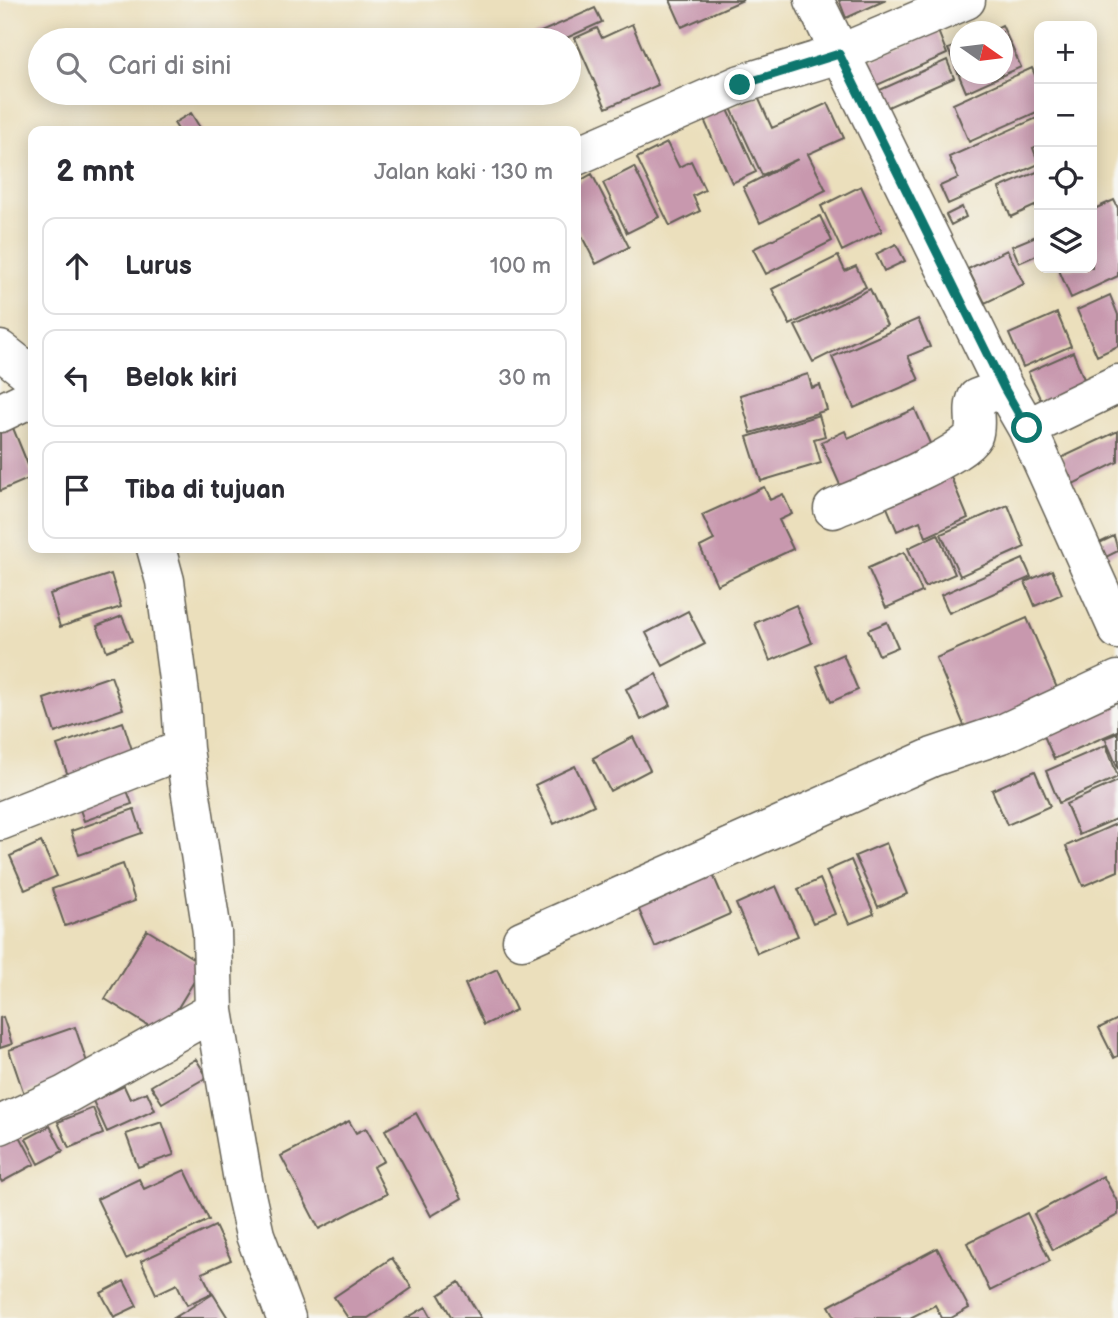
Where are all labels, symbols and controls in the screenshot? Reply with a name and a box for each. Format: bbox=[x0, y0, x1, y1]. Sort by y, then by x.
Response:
north arrow bbox=[950, 21, 1013, 84]
map controls bbox=[1034, 21, 1097, 273]
button: + bbox=[1034, 21, 1097, 84]
search box bbox=[28, 28, 581, 105]
icon: search bbox=[52, 48, 90, 86]
text: Cari di sini bbox=[108, 51, 231, 82]
route end bbox=[724, 69, 755, 100]
button: − bbox=[1034, 84, 1097, 147]
button: locate bbox=[1034, 147, 1097, 210]
text: 2 mnt bbox=[56, 154, 134, 190]
text: Jalan kaki · 130 m bbox=[374, 158, 553, 186]
button: layers bbox=[1034, 210, 1097, 273]
icon: ahead bbox=[58, 247, 96, 285]
text: Lurus bbox=[125, 251, 192, 282]
text: 100 m bbox=[490, 252, 551, 280]
icon: left bbox=[58, 359, 96, 397]
text: Belok kiri bbox=[125, 363, 237, 394]
text: 30 m bbox=[498, 364, 551, 392]
route start bbox=[1011, 412, 1042, 443]
icon: arrive bbox=[58, 471, 96, 509]
text: Tiba di tujuan bbox=[125, 475, 285, 506]

